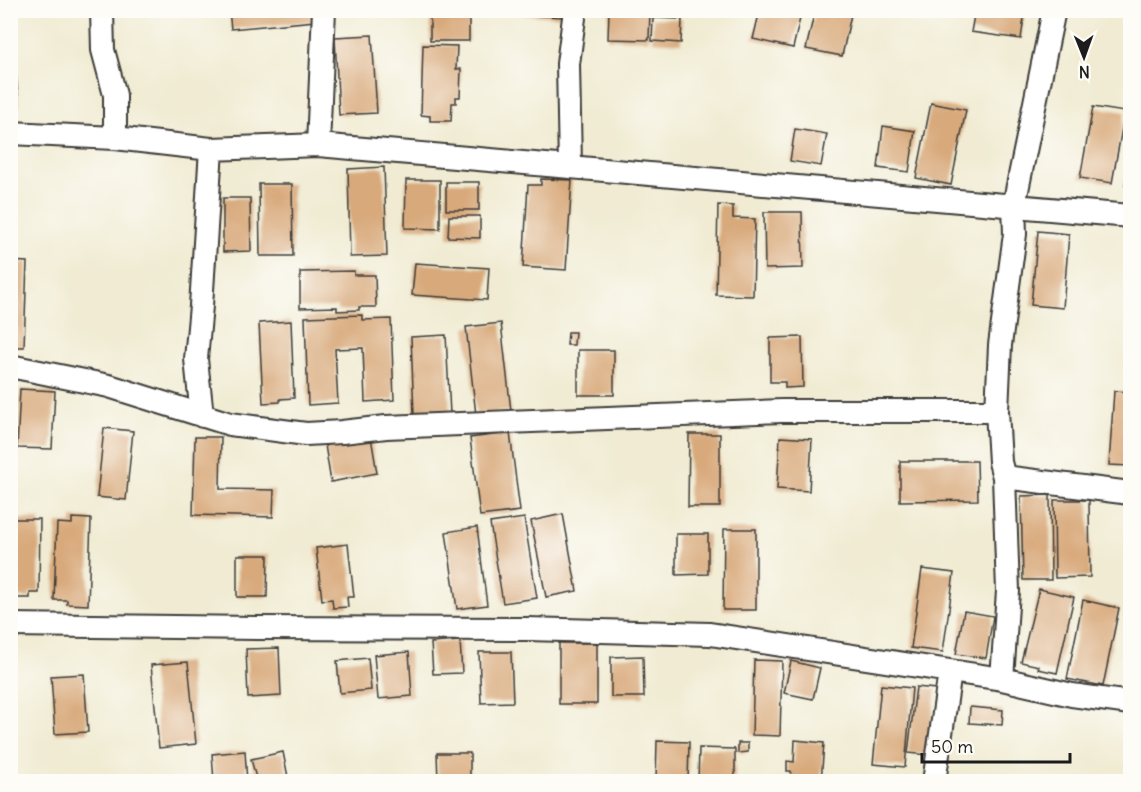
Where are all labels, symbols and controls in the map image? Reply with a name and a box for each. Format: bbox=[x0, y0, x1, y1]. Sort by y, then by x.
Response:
north arrow bbox=[1054, 27, 1114, 87]
text: N bbox=[1079, 62, 1090, 82]
scale bar bbox=[922, 726, 1070, 764]
text: 50 m bbox=[931, 735, 973, 758]

